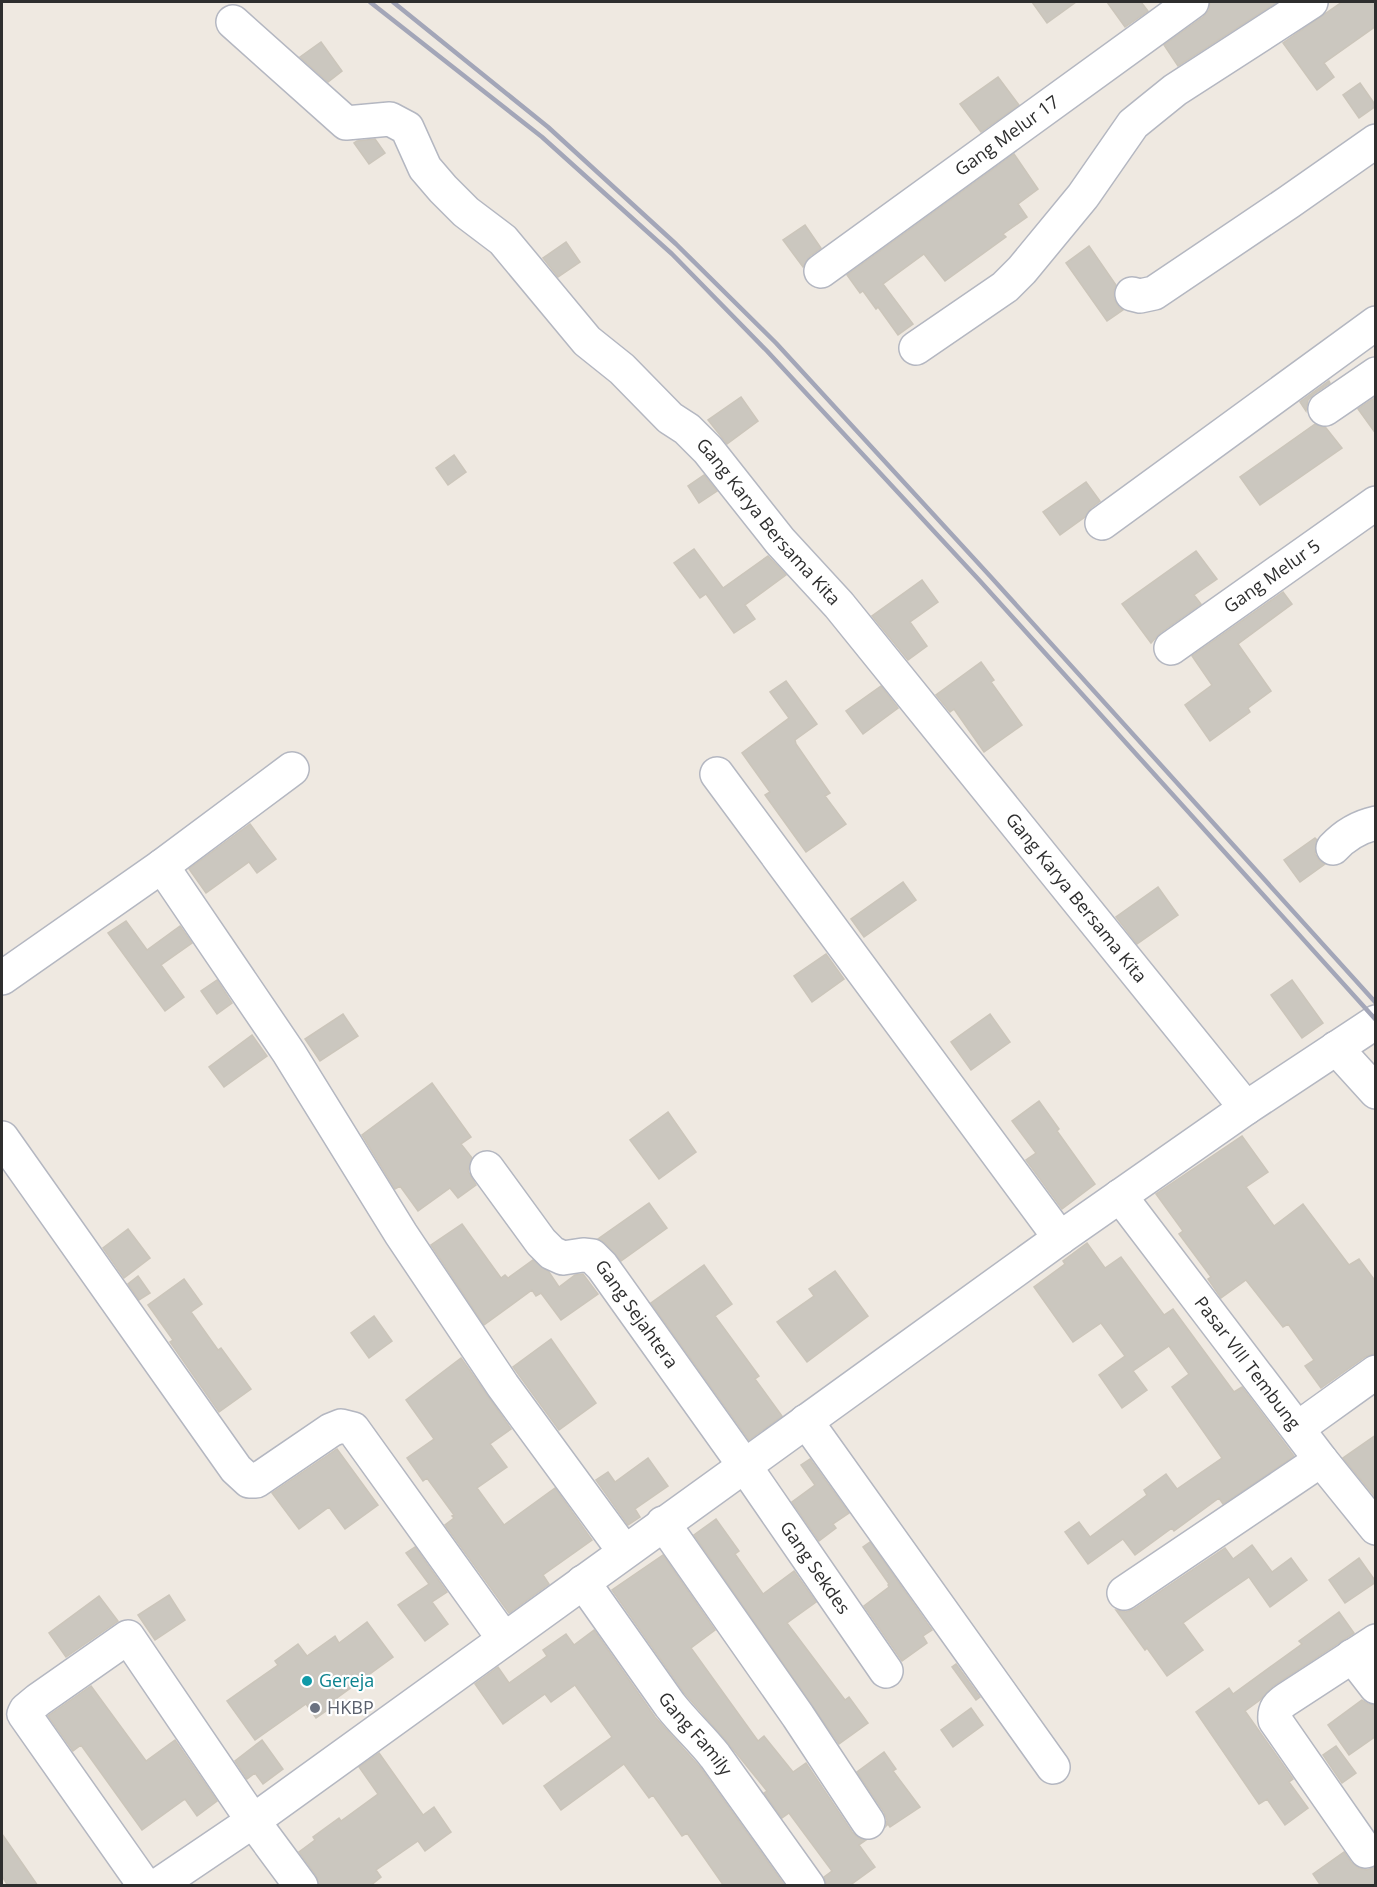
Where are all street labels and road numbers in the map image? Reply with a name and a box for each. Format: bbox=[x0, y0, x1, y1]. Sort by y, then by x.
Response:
street label: Gang Melur 17 bbox=[950, 89, 1064, 181]
street label: Gang Karya Bersama Kita bbox=[692, 432, 846, 610]
street label: Gang Melur 5 bbox=[1219, 533, 1325, 618]
street label: Gang Karya Bersama Kita bbox=[1001, 807, 1153, 987]
street label: Gang Sejahtera bbox=[590, 1255, 684, 1373]
street label: Pasar VIII Tembung bbox=[1190, 1291, 1307, 1434]
street label: Gang Sekdes bbox=[775, 1516, 856, 1618]
street label: Gang Family bbox=[653, 1687, 739, 1781]

